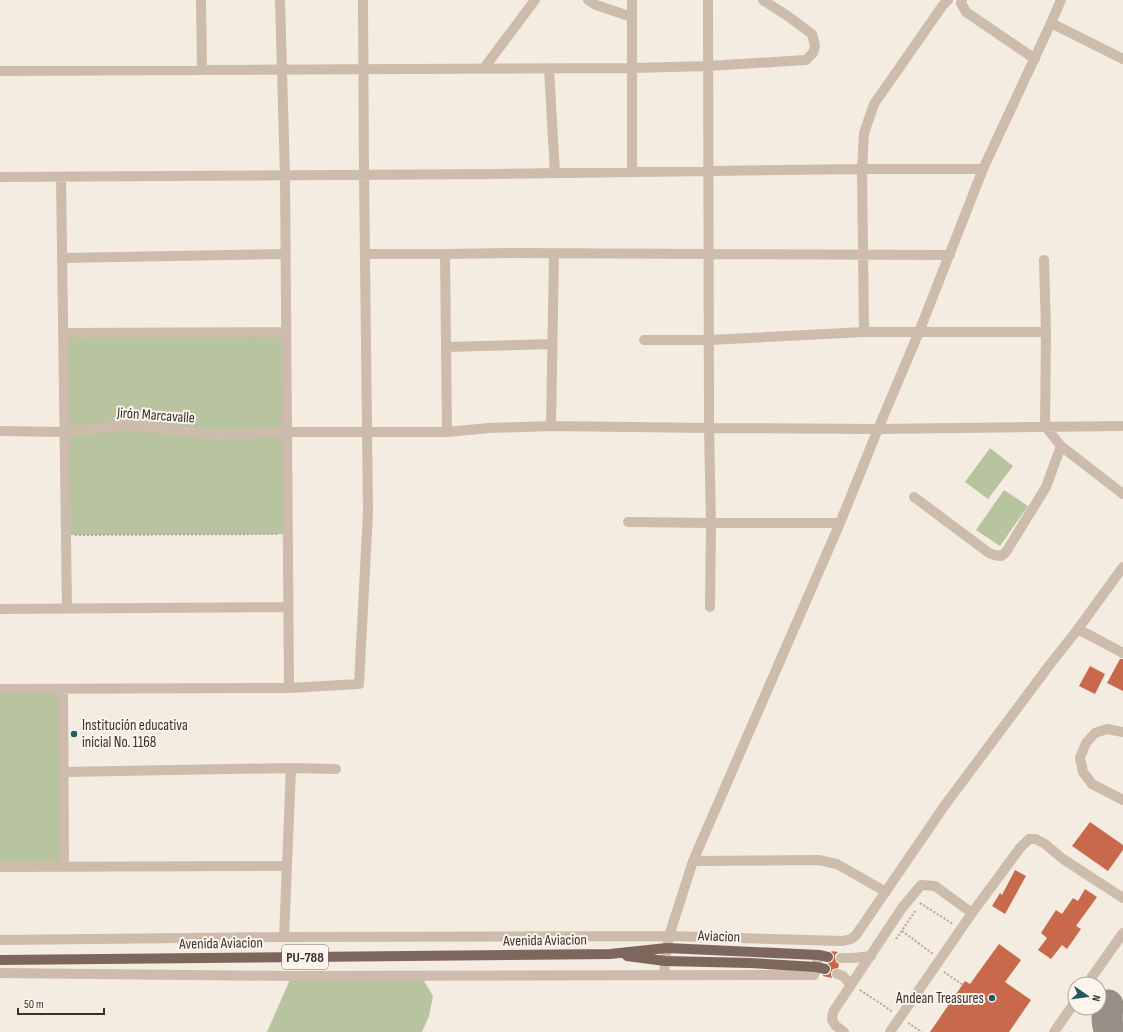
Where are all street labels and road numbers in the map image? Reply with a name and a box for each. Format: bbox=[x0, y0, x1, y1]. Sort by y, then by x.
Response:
street label: Jirón Marcavalle bbox=[115, 403, 196, 428]
street label: Aviacion bbox=[697, 926, 740, 947]
street label: Avenida Aviacion bbox=[502, 930, 587, 951]
street label: Avenida Aviacion bbox=[178, 933, 263, 954]
road number: PU-788 bbox=[282, 945, 328, 969]

